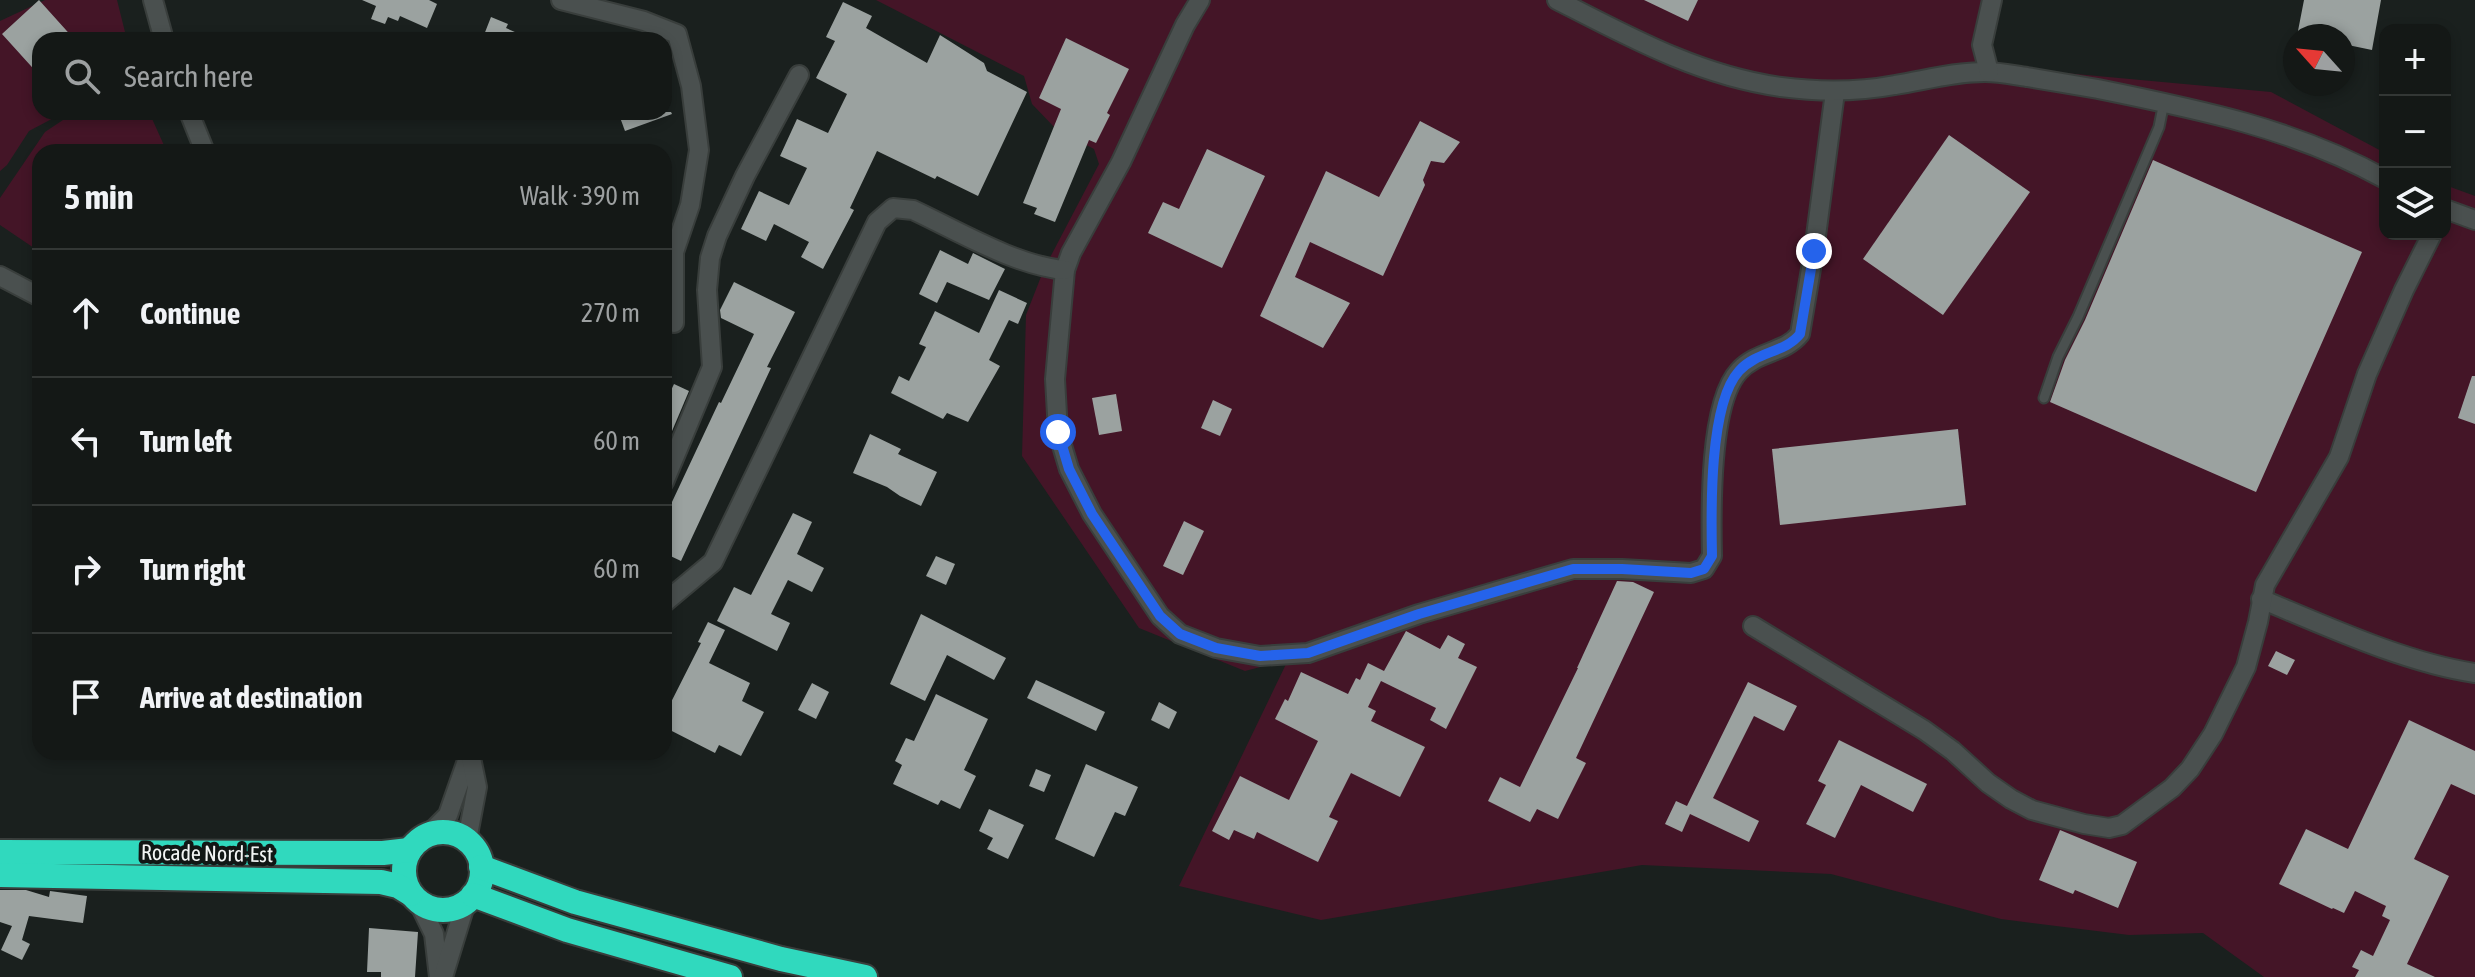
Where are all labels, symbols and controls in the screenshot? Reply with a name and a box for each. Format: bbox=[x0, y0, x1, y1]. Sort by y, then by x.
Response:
north arrow bbox=[2283, 24, 2355, 96]
map controls bbox=[2379, 24, 2451, 240]
button: + bbox=[2379, 24, 2451, 96]
search box bbox=[32, 32, 672, 120]
icon: search bbox=[60, 54, 104, 98]
text: Search here bbox=[124, 59, 253, 93]
button: − bbox=[2379, 96, 2451, 168]
button: layers bbox=[2379, 168, 2451, 240]
text: 5 min bbox=[64, 177, 133, 216]
text: Walk · 390 m bbox=[520, 181, 640, 211]
route end bbox=[1796, 233, 1832, 269]
icon: ahead bbox=[64, 291, 108, 335]
text: Continue bbox=[140, 296, 240, 330]
text: 270 m bbox=[581, 298, 640, 328]
route start bbox=[1040, 414, 1076, 450]
icon: left bbox=[64, 419, 108, 463]
text: Turn left bbox=[140, 424, 232, 458]
text: 60 m bbox=[593, 426, 640, 456]
icon: right bbox=[64, 547, 108, 591]
text: Turn right bbox=[140, 552, 246, 586]
text: 60 m bbox=[593, 554, 640, 584]
icon: arrive bbox=[64, 675, 108, 719]
text: Arrive at destination bbox=[140, 680, 362, 714]
street label: Rocade Nord-Est bbox=[141, 839, 273, 867]

